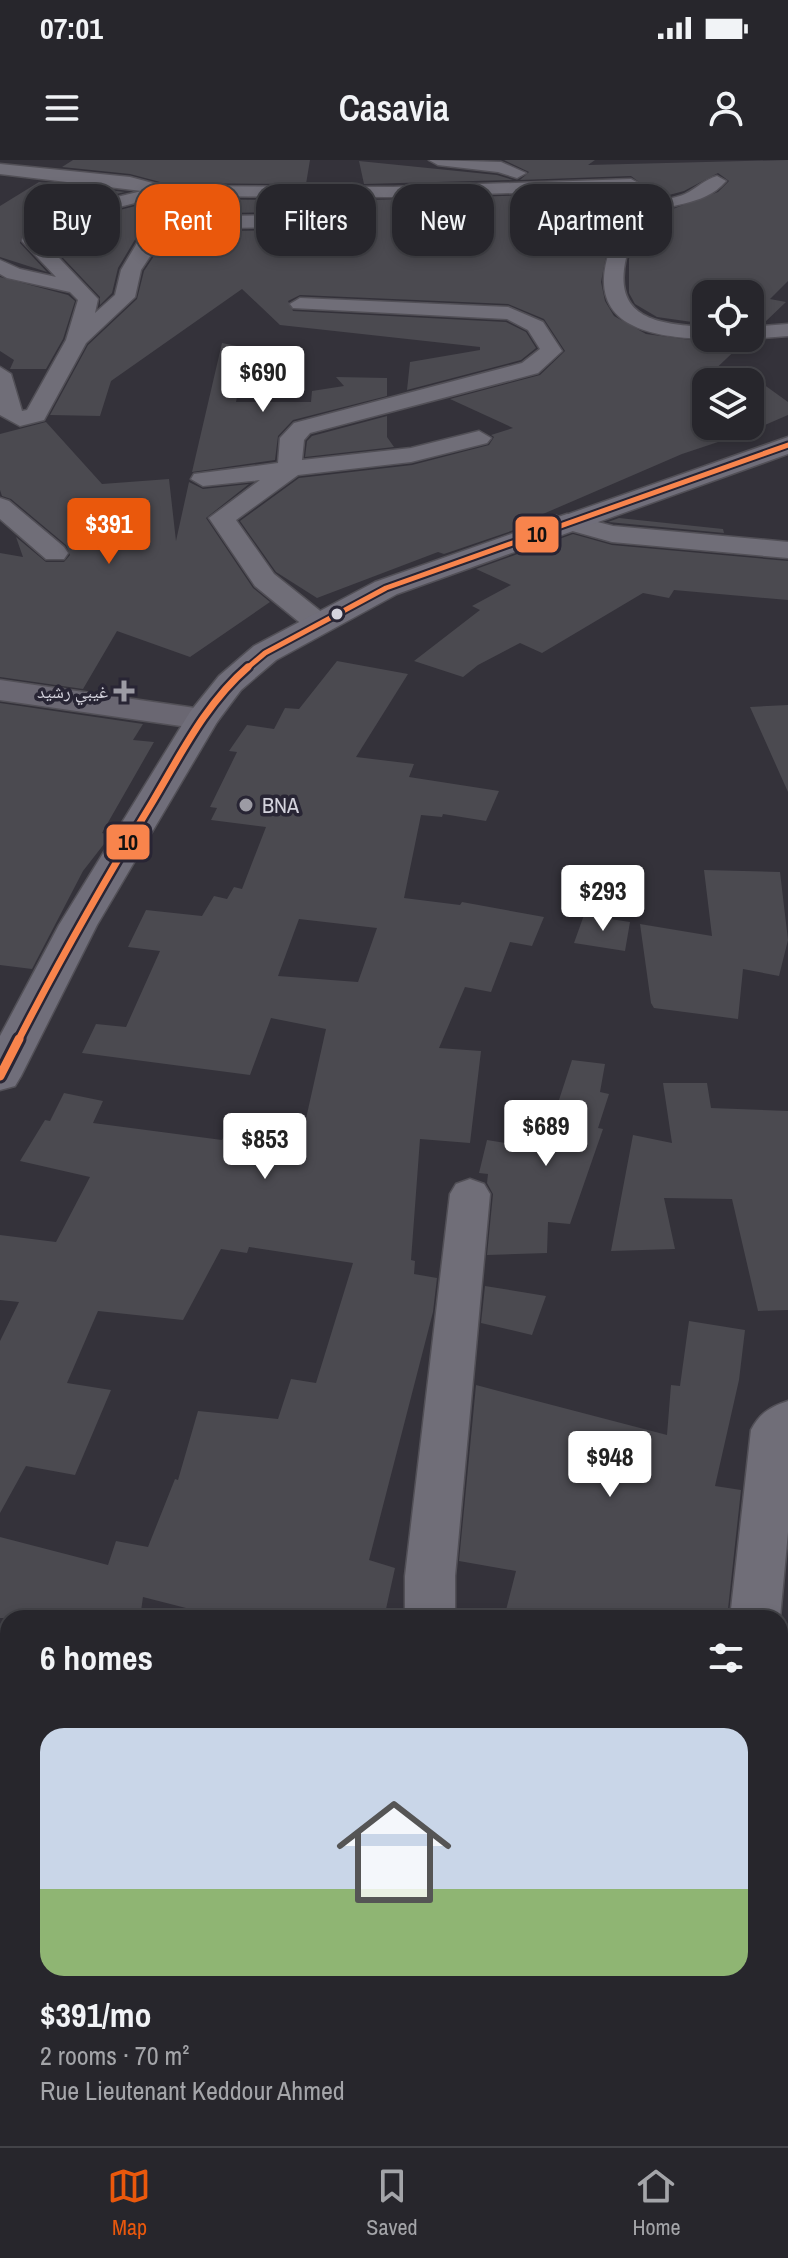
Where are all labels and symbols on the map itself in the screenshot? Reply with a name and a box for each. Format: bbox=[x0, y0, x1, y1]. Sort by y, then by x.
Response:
pin: $690 bbox=[216, 346, 310, 414]
pin: $391 bbox=[62, 498, 156, 566]
line badge: 10 bbox=[514, 515, 560, 554]
text: 10 bbox=[527, 519, 547, 549]
unlabelled marker bbox=[329, 606, 345, 622]
place label: غيبي رشيد bbox=[37, 679, 108, 706]
marker: غيبي رشيد bbox=[115, 682, 133, 700]
place label: BNA bbox=[262, 790, 300, 820]
marker: BNA bbox=[237, 796, 255, 814]
line badge: 10 bbox=[105, 823, 151, 861]
text: 10 bbox=[118, 827, 138, 857]
pin: $293 bbox=[556, 865, 650, 933]
pin: $689 bbox=[499, 1100, 593, 1168]
pin: $853 bbox=[218, 1113, 312, 1181]
pin: $948 bbox=[563, 1431, 657, 1499]

